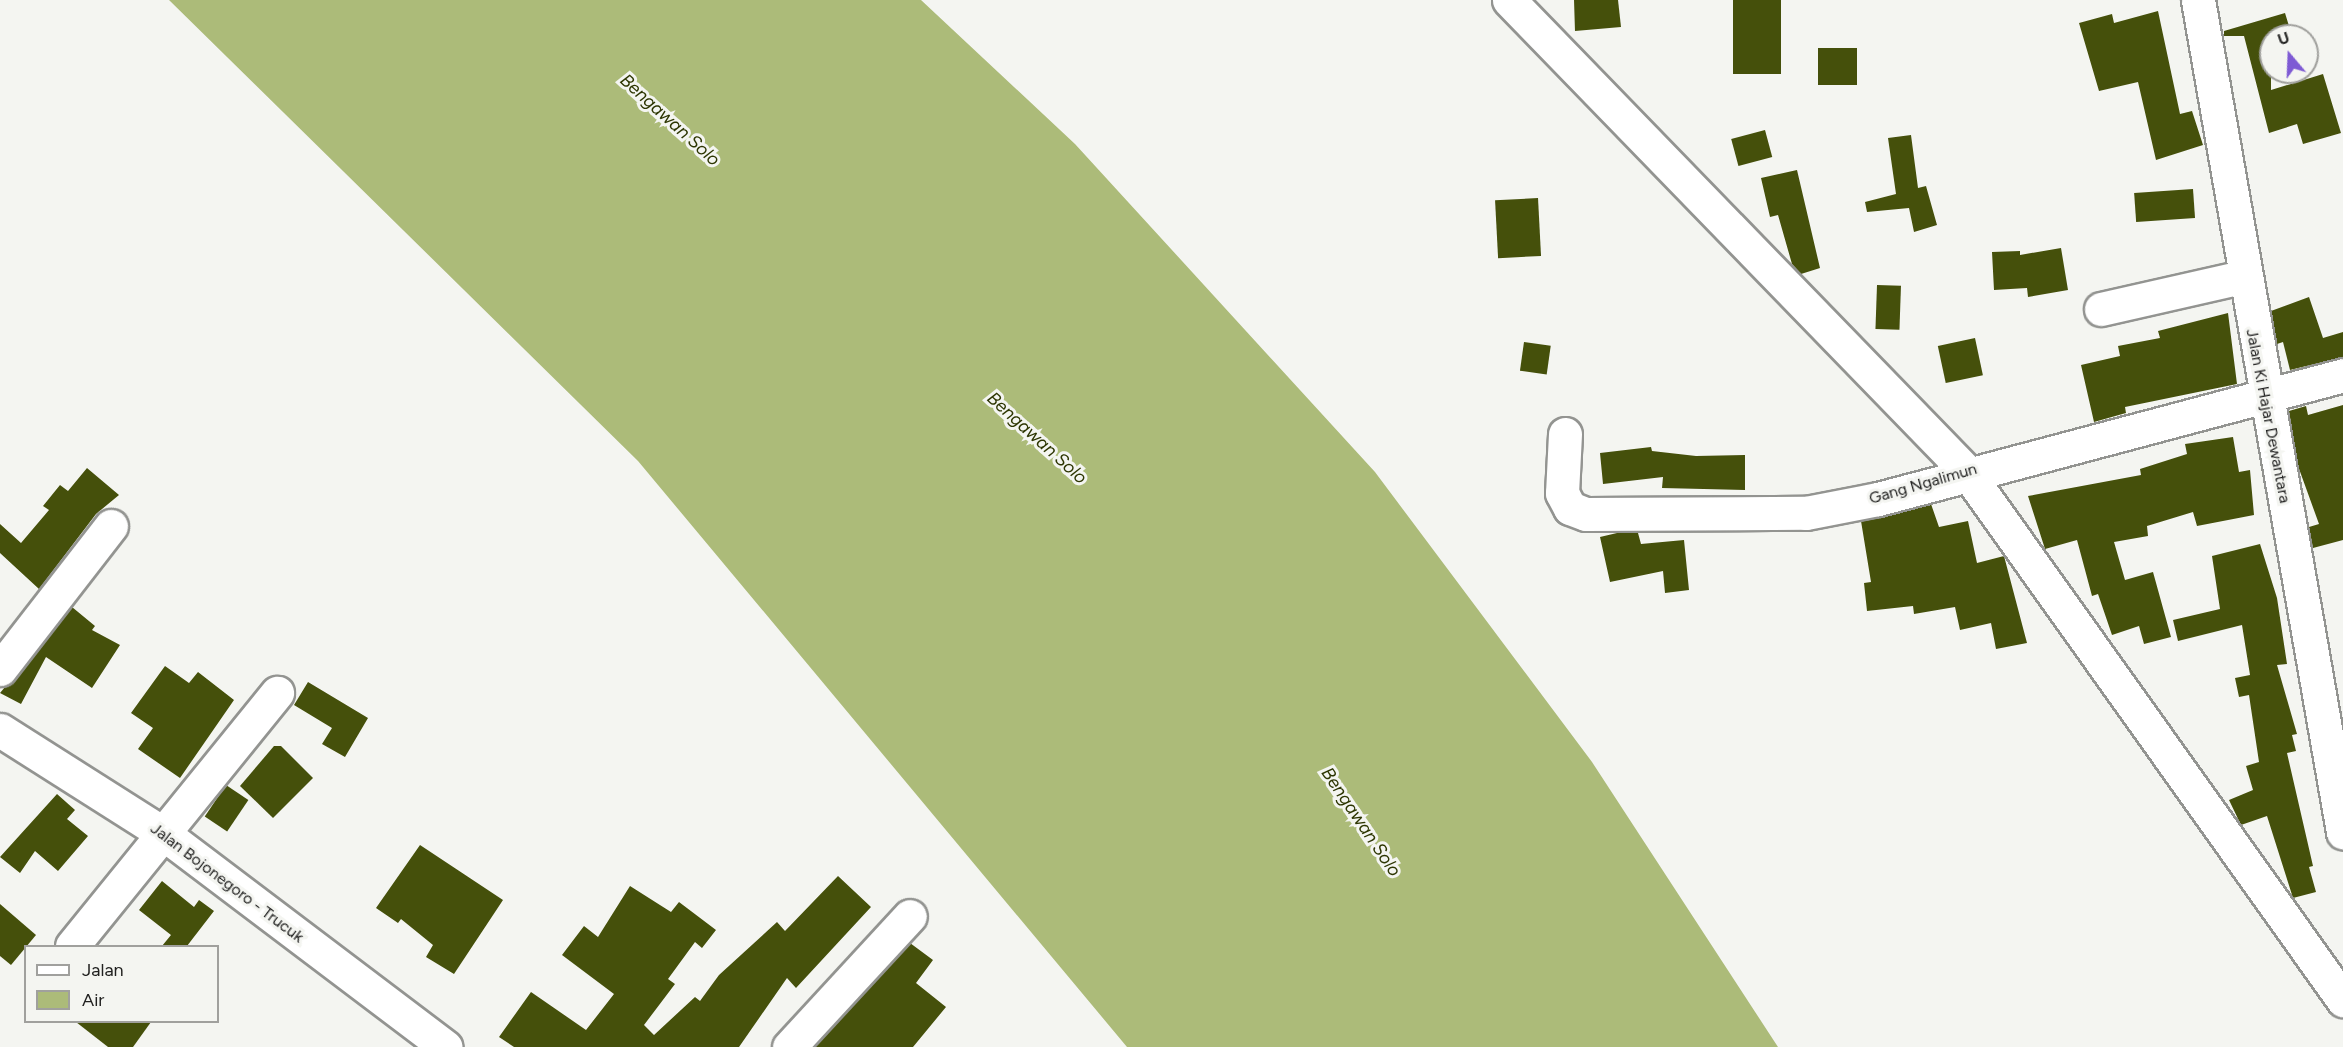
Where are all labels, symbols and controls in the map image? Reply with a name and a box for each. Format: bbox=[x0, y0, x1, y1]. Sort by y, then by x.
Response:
north arrow bbox=[2259, 24, 2319, 84]
text: U bbox=[2275, 28, 2292, 49]
water label: Bengawan Solo bbox=[616, 69, 724, 171]
street label: Jalan Ki Hajar Dewantara bbox=[2242, 327, 2294, 505]
water label: Bengawan Solo bbox=[983, 387, 1091, 489]
street label: Gang Ngalimun bbox=[1867, 459, 1979, 509]
water label: Bengawan Solo bbox=[1317, 763, 1405, 881]
street label: Jalan Bojonegoro - Trucuk bbox=[147, 819, 307, 947]
legend bbox=[24, 945, 219, 1023]
text: Jalan bbox=[82, 959, 124, 981]
text: Air bbox=[82, 989, 104, 1011]

